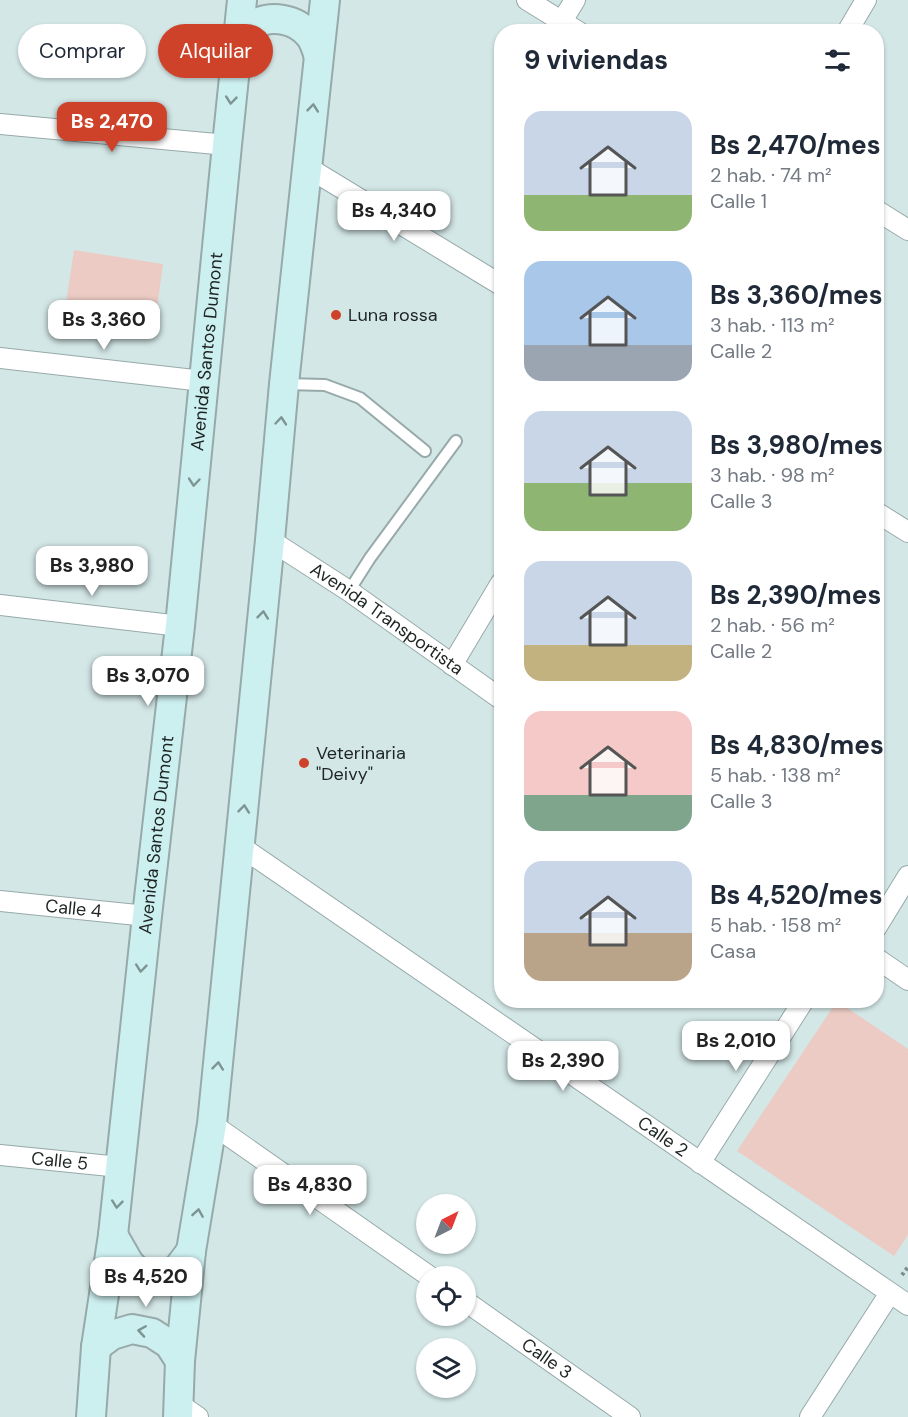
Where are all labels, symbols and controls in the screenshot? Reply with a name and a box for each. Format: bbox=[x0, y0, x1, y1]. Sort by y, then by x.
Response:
chip: Comprar bbox=[18, 24, 146, 78]
chip: Alquilar bbox=[158, 24, 273, 78]
text: 9 viviendas bbox=[524, 43, 668, 77]
icon: filters bbox=[821, 44, 854, 77]
one-way arrow bbox=[225, 95, 238, 104]
pin: Bs 2,470 bbox=[50, 102, 174, 153]
one-way arrow bbox=[306, 104, 319, 113]
text: Bs 2,470 bbox=[71, 108, 153, 134]
text: Bs 2,470/mes bbox=[710, 128, 880, 162]
icon: home bbox=[572, 135, 644, 207]
text: 2 hab. · 74 m² bbox=[710, 162, 832, 188]
text: Calle 1 bbox=[710, 188, 767, 214]
pin: Bs 4,340 bbox=[332, 191, 456, 242]
text: Bs 4,340 bbox=[351, 197, 437, 223]
street label: Avenida Santos Dumont bbox=[185, 251, 228, 452]
text: Bs 3,360/mes bbox=[710, 278, 883, 312]
icon: home bbox=[572, 285, 644, 357]
pin: Bs 3,360 bbox=[42, 300, 166, 351]
place label: Luna rossa bbox=[348, 303, 438, 327]
text: Bs 3,360 bbox=[62, 306, 146, 332]
marker: Luna rossa bbox=[329, 308, 343, 322]
text: 3 hab. · 113 m² bbox=[710, 312, 835, 338]
text: Calle 2 bbox=[710, 338, 772, 364]
one-way arrow bbox=[274, 417, 287, 426]
text: Bs 3,980/mes bbox=[710, 428, 883, 462]
icon: home bbox=[572, 435, 644, 507]
text: 3 hab. · 98 m² bbox=[710, 462, 835, 488]
one-way arrow bbox=[188, 478, 201, 487]
text: Calle 3 bbox=[710, 488, 773, 514]
pin: Bs 3,980 bbox=[30, 546, 154, 597]
text: Bs 3,980 bbox=[50, 552, 134, 578]
street label: Avenida Transportista bbox=[306, 557, 468, 681]
text: Bs 2,390/mes bbox=[710, 578, 881, 612]
icon: home bbox=[572, 585, 644, 657]
one-way arrow bbox=[256, 611, 269, 620]
text: 2 hab. · 56 m² bbox=[710, 612, 835, 638]
text: Calle 2 bbox=[710, 638, 772, 664]
pin: Bs 3,070 bbox=[86, 656, 210, 707]
text: Bs 3,070 bbox=[106, 662, 190, 688]
text: Bs 4,830/mes bbox=[710, 728, 884, 762]
street label: Avenida Santos Dumont bbox=[133, 734, 179, 935]
icon: home bbox=[572, 735, 644, 807]
place label: Veterinaria "Deivy" bbox=[316, 741, 406, 786]
marker: Veterinaria "Deivy" bbox=[297, 756, 311, 770]
text: 5 hab. · 138 m² bbox=[710, 762, 841, 788]
text: Calle 3 bbox=[710, 788, 773, 814]
one-way arrow bbox=[237, 805, 250, 814]
text: Bs 4,520/mes bbox=[710, 878, 883, 912]
icon: home bbox=[572, 885, 644, 957]
street label: Calle 4 bbox=[44, 894, 103, 923]
text: 5 hab. · 158 m² bbox=[710, 912, 841, 938]
text: Casa bbox=[710, 938, 756, 964]
one-way arrow bbox=[135, 964, 148, 973]
pin: Bs 2,010 bbox=[674, 1021, 798, 1072]
text: Bs 2,010 bbox=[696, 1027, 776, 1053]
pin: Bs 2,390 bbox=[501, 1041, 625, 1092]
text: Bs 2,390 bbox=[522, 1047, 604, 1073]
one-way arrow bbox=[211, 1062, 224, 1071]
street label: Calle 2 bbox=[633, 1111, 693, 1162]
street label: Calle 5 bbox=[30, 1146, 89, 1176]
pin: Bs 4,830 bbox=[248, 1165, 372, 1216]
text: Bs 4,830 bbox=[268, 1171, 352, 1197]
north arrow bbox=[416, 1194, 476, 1254]
map controls bbox=[416, 1194, 476, 1398]
one-way arrow bbox=[111, 1199, 124, 1208]
one-way arrow bbox=[191, 1208, 203, 1217]
pin: Bs 4,520 bbox=[84, 1257, 208, 1308]
text: Bs 4,520 bbox=[104, 1263, 188, 1289]
button: locate bbox=[416, 1266, 476, 1326]
one-way arrow bbox=[137, 1325, 147, 1338]
street label: Calle 3 bbox=[517, 1332, 577, 1385]
button: layers bbox=[416, 1338, 476, 1398]

